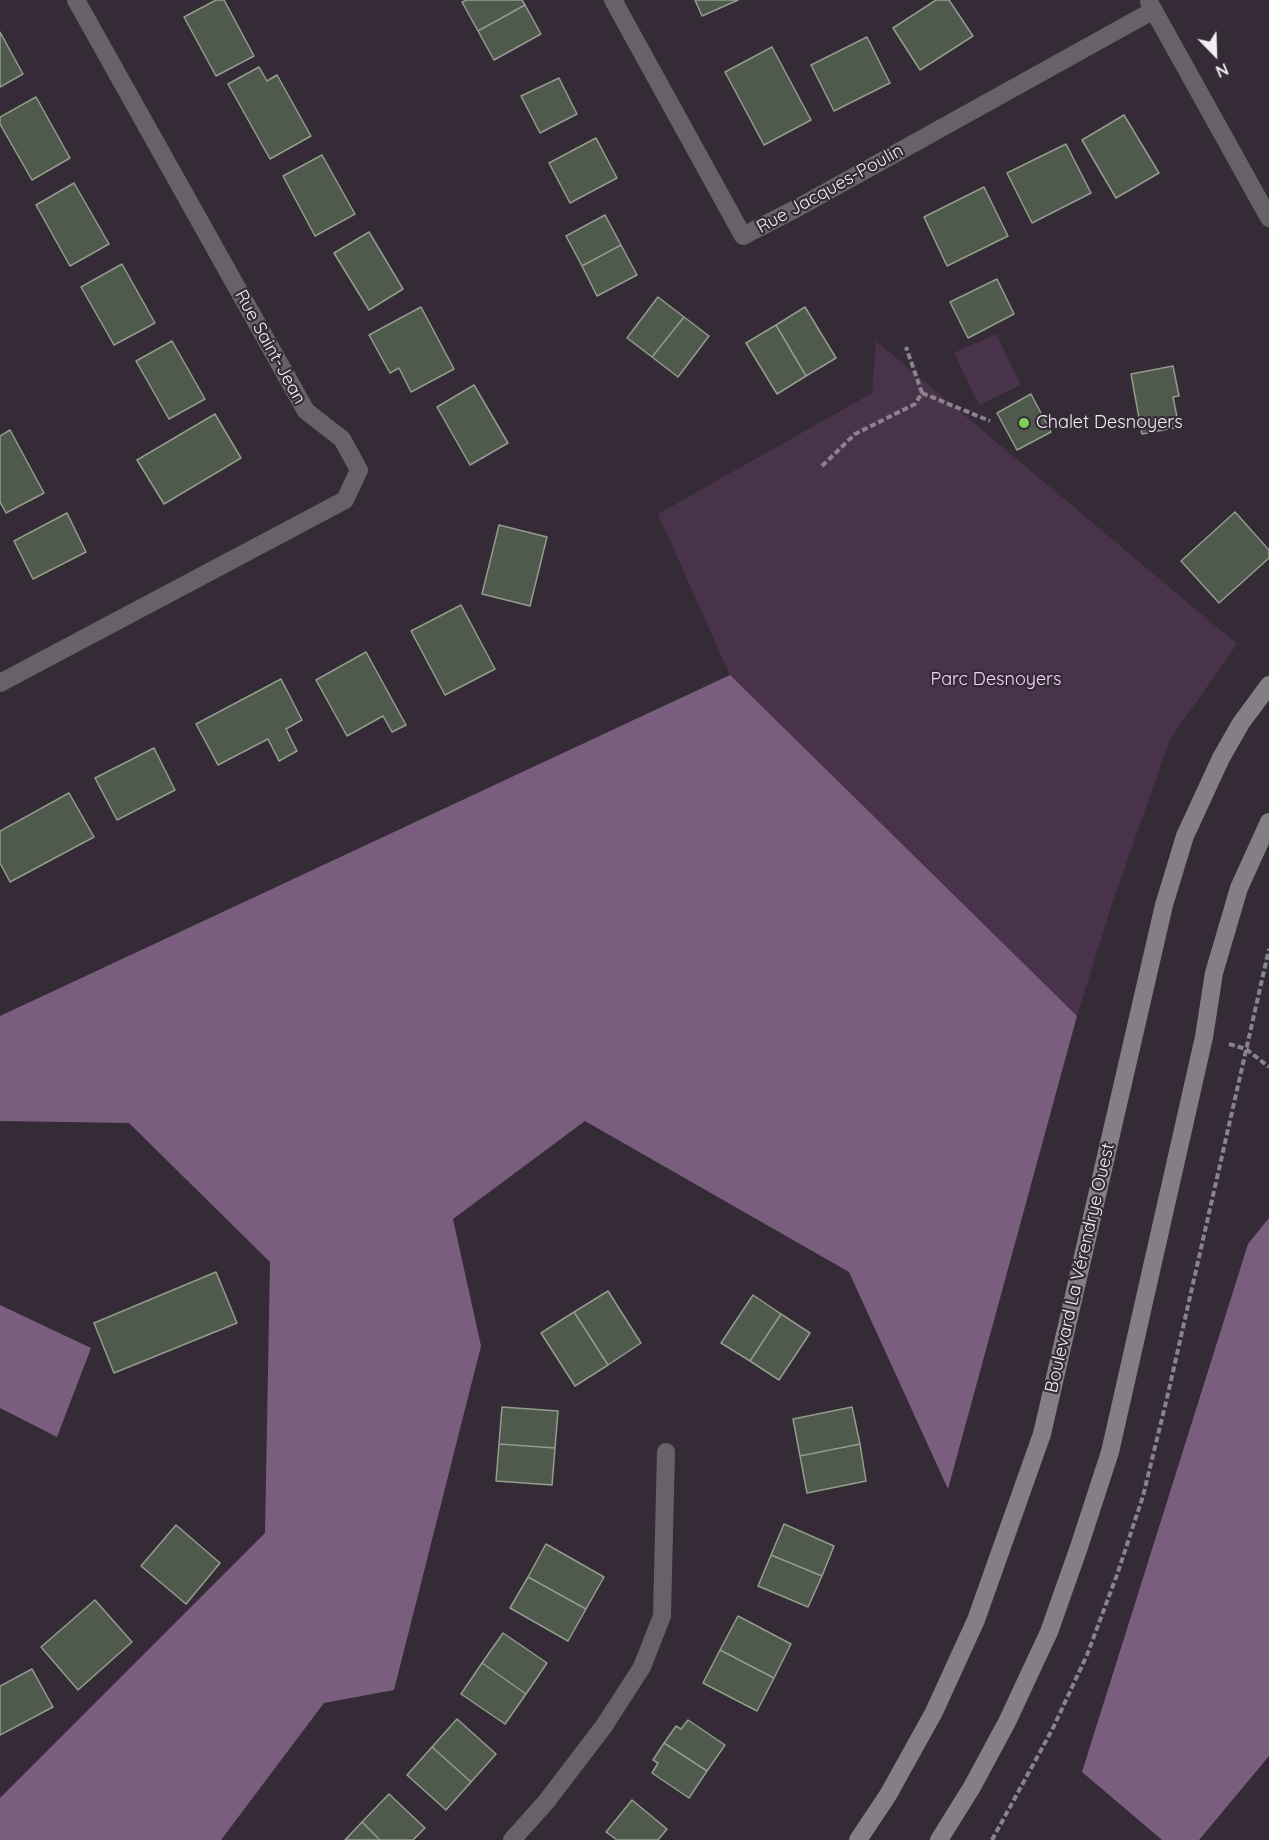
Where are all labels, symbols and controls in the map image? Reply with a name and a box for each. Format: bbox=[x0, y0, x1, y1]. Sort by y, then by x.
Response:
north arrow bbox=[1185, 24, 1245, 84]
text: N bbox=[1213, 59, 1231, 82]
street label: Rue Jacques-Poulin bbox=[753, 140, 907, 238]
street label: Rue Saint-Jean bbox=[230, 286, 310, 408]
place label: Chalet Desnoyers bbox=[1036, 412, 1183, 434]
marker: Chalet Desnoyers bbox=[1017, 416, 1031, 430]
park label: Parc Desnoyers bbox=[931, 669, 1061, 691]
street label: Boulevard La Vérendrye Ouest bbox=[1041, 1141, 1119, 1395]

